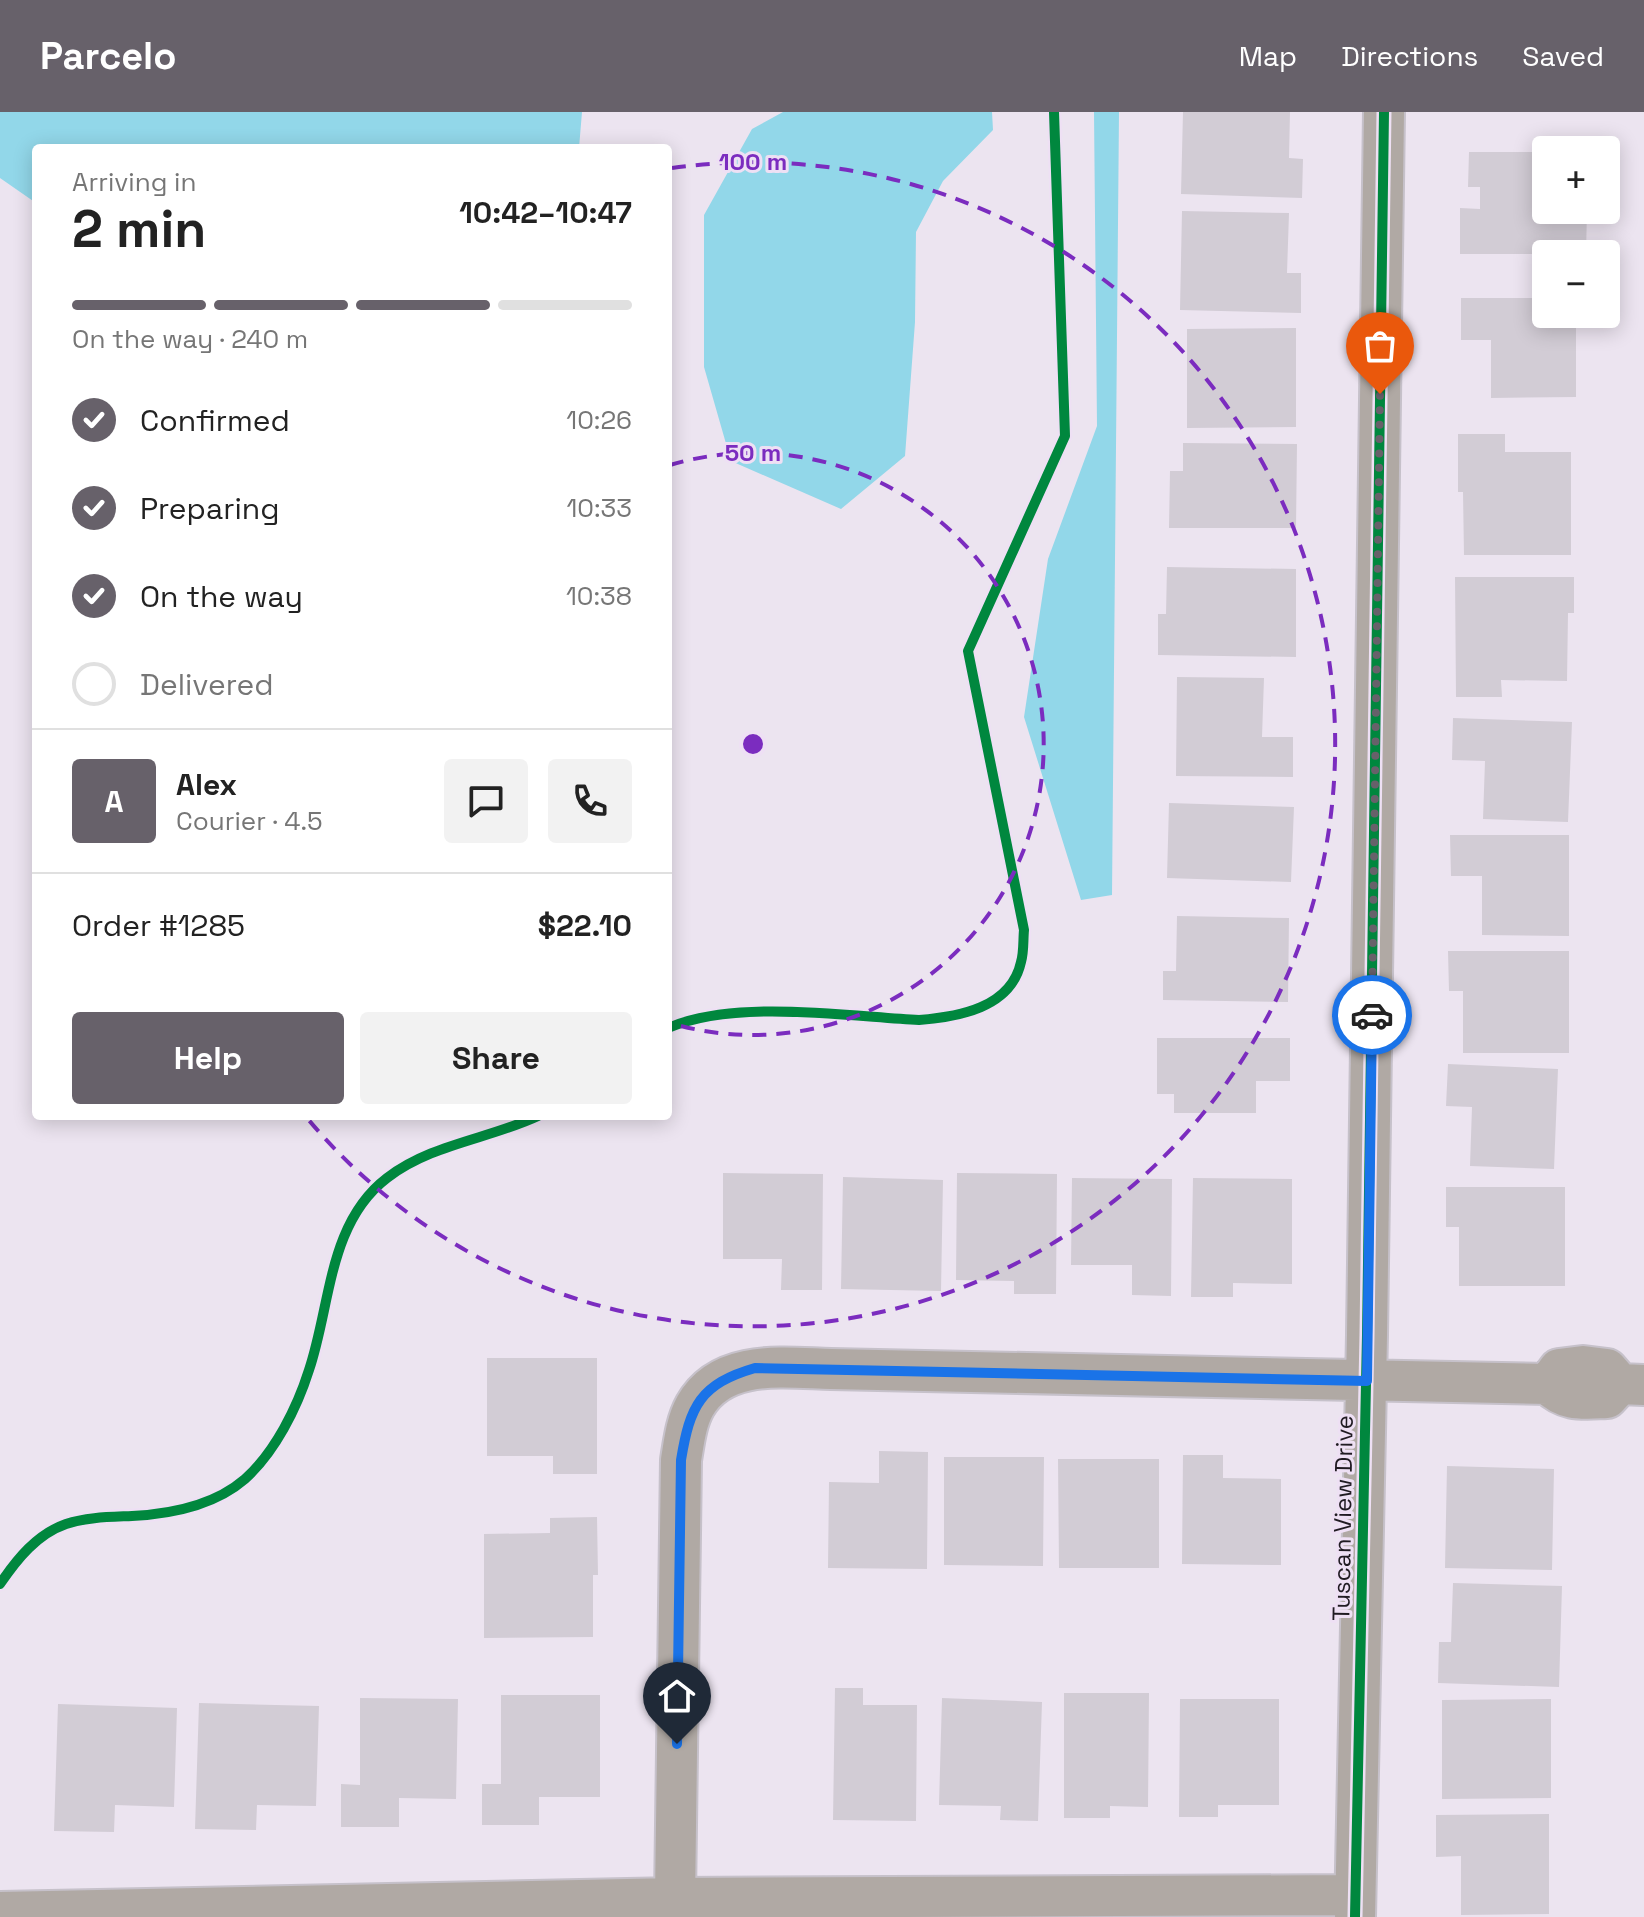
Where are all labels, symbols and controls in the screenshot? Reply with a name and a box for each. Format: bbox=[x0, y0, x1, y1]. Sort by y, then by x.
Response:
text: Parcelo bbox=[40, 32, 176, 80]
text: Map bbox=[1239, 38, 1297, 74]
text: Directions bbox=[1341, 38, 1478, 74]
text: Saved bbox=[1522, 38, 1604, 74]
map controls bbox=[1532, 136, 1620, 328]
button: + bbox=[1532, 136, 1620, 224]
text: 100 m bbox=[719, 146, 787, 177]
text: Arriving in bbox=[72, 165, 196, 199]
text: 10:42–10:47 bbox=[459, 193, 632, 232]
text: 2 min bbox=[72, 196, 206, 262]
button: − bbox=[1532, 240, 1620, 328]
pin bbox=[1346, 312, 1414, 394]
text: On the way · 240 m bbox=[72, 322, 308, 356]
icon: bag bbox=[1358, 324, 1402, 368]
icon: check bbox=[72, 398, 116, 442]
text: Confirmed bbox=[140, 401, 290, 440]
text: 10:26 bbox=[566, 403, 632, 437]
text: 50 m bbox=[725, 437, 781, 468]
icon: check bbox=[72, 486, 116, 530]
text: Preparing bbox=[140, 489, 279, 528]
text: 10:33 bbox=[566, 491, 632, 525]
icon: check bbox=[72, 574, 116, 618]
text: On the way bbox=[140, 577, 303, 616]
text: 10:38 bbox=[566, 579, 632, 613]
text: Delivered bbox=[140, 665, 274, 704]
centre of rings bbox=[739, 730, 767, 758]
button: chat bbox=[444, 759, 528, 843]
button: phone bbox=[548, 759, 632, 843]
text: Alex bbox=[176, 765, 237, 804]
text: A bbox=[104, 782, 124, 821]
text: Courier · 4.5 bbox=[176, 804, 323, 838]
text: Order #1285 bbox=[72, 906, 245, 945]
text: $22.10 bbox=[538, 906, 632, 945]
courier bbox=[1332, 975, 1412, 1055]
icon: car bbox=[1350, 993, 1394, 1037]
button: Help bbox=[72, 1012, 344, 1104]
button: Share bbox=[360, 1012, 632, 1104]
street label: Tuscan View Drive bbox=[1325, 1415, 1360, 1621]
pin bbox=[643, 1662, 711, 1744]
icon: home bbox=[655, 1674, 699, 1718]

